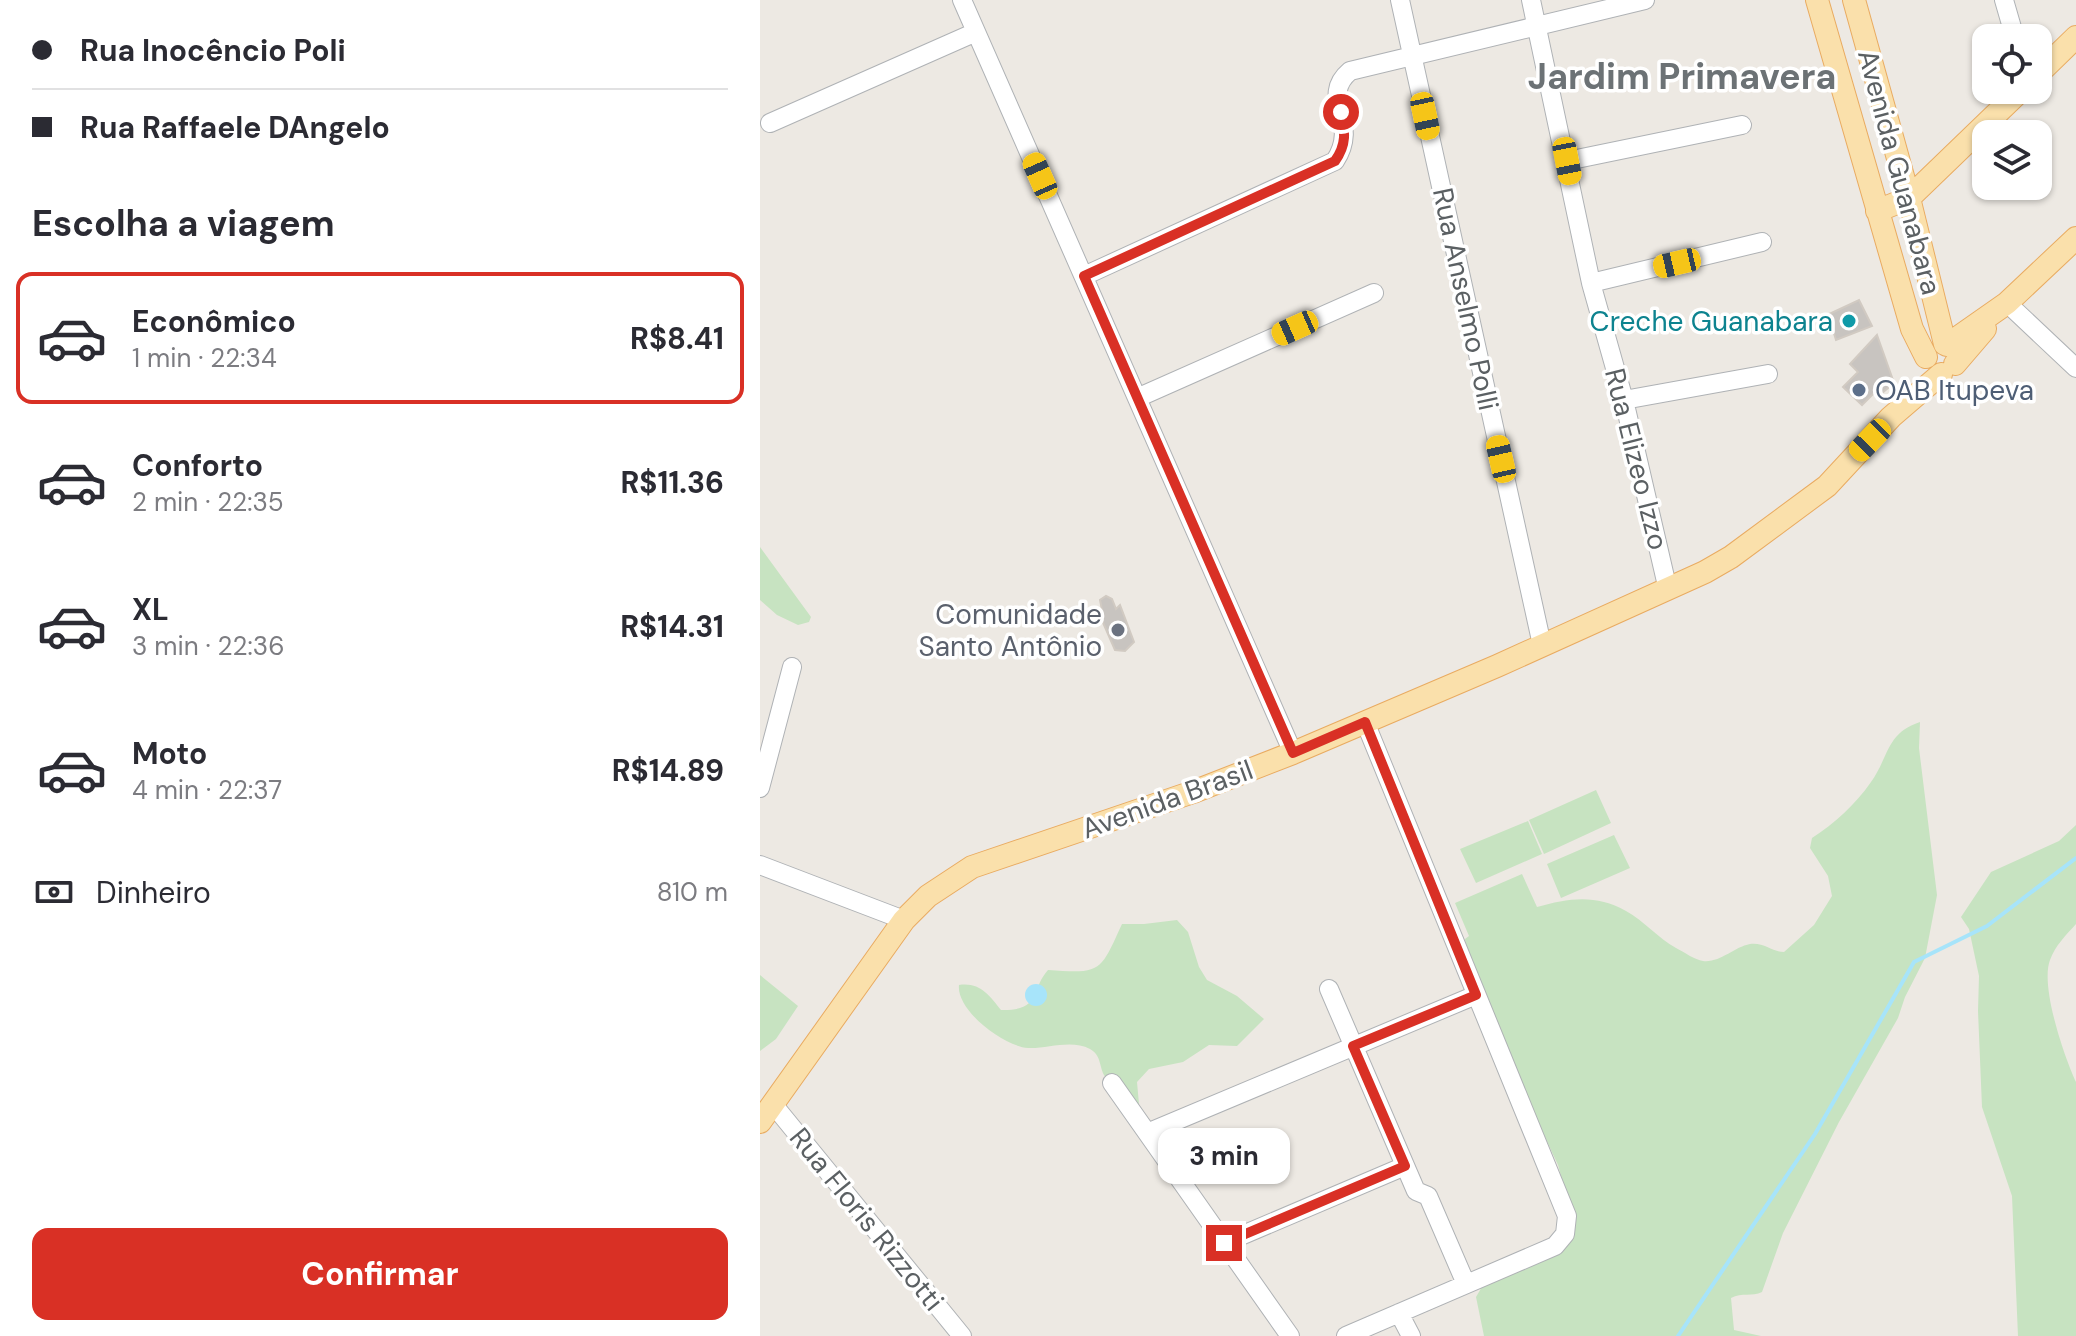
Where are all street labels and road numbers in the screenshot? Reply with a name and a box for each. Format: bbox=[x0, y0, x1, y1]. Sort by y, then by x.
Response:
street label: Avenida Guanabara bbox=[1849, 45, 1950, 299]
street label: Rua Anselmo Polli bbox=[1424, 184, 1507, 414]
street label: Rua Elizeo Izzo bbox=[1596, 365, 1677, 554]
street label: Avenida Brasil bbox=[1076, 751, 1258, 848]
street label: Rua Floris Rizzotti bbox=[781, 1120, 952, 1319]

